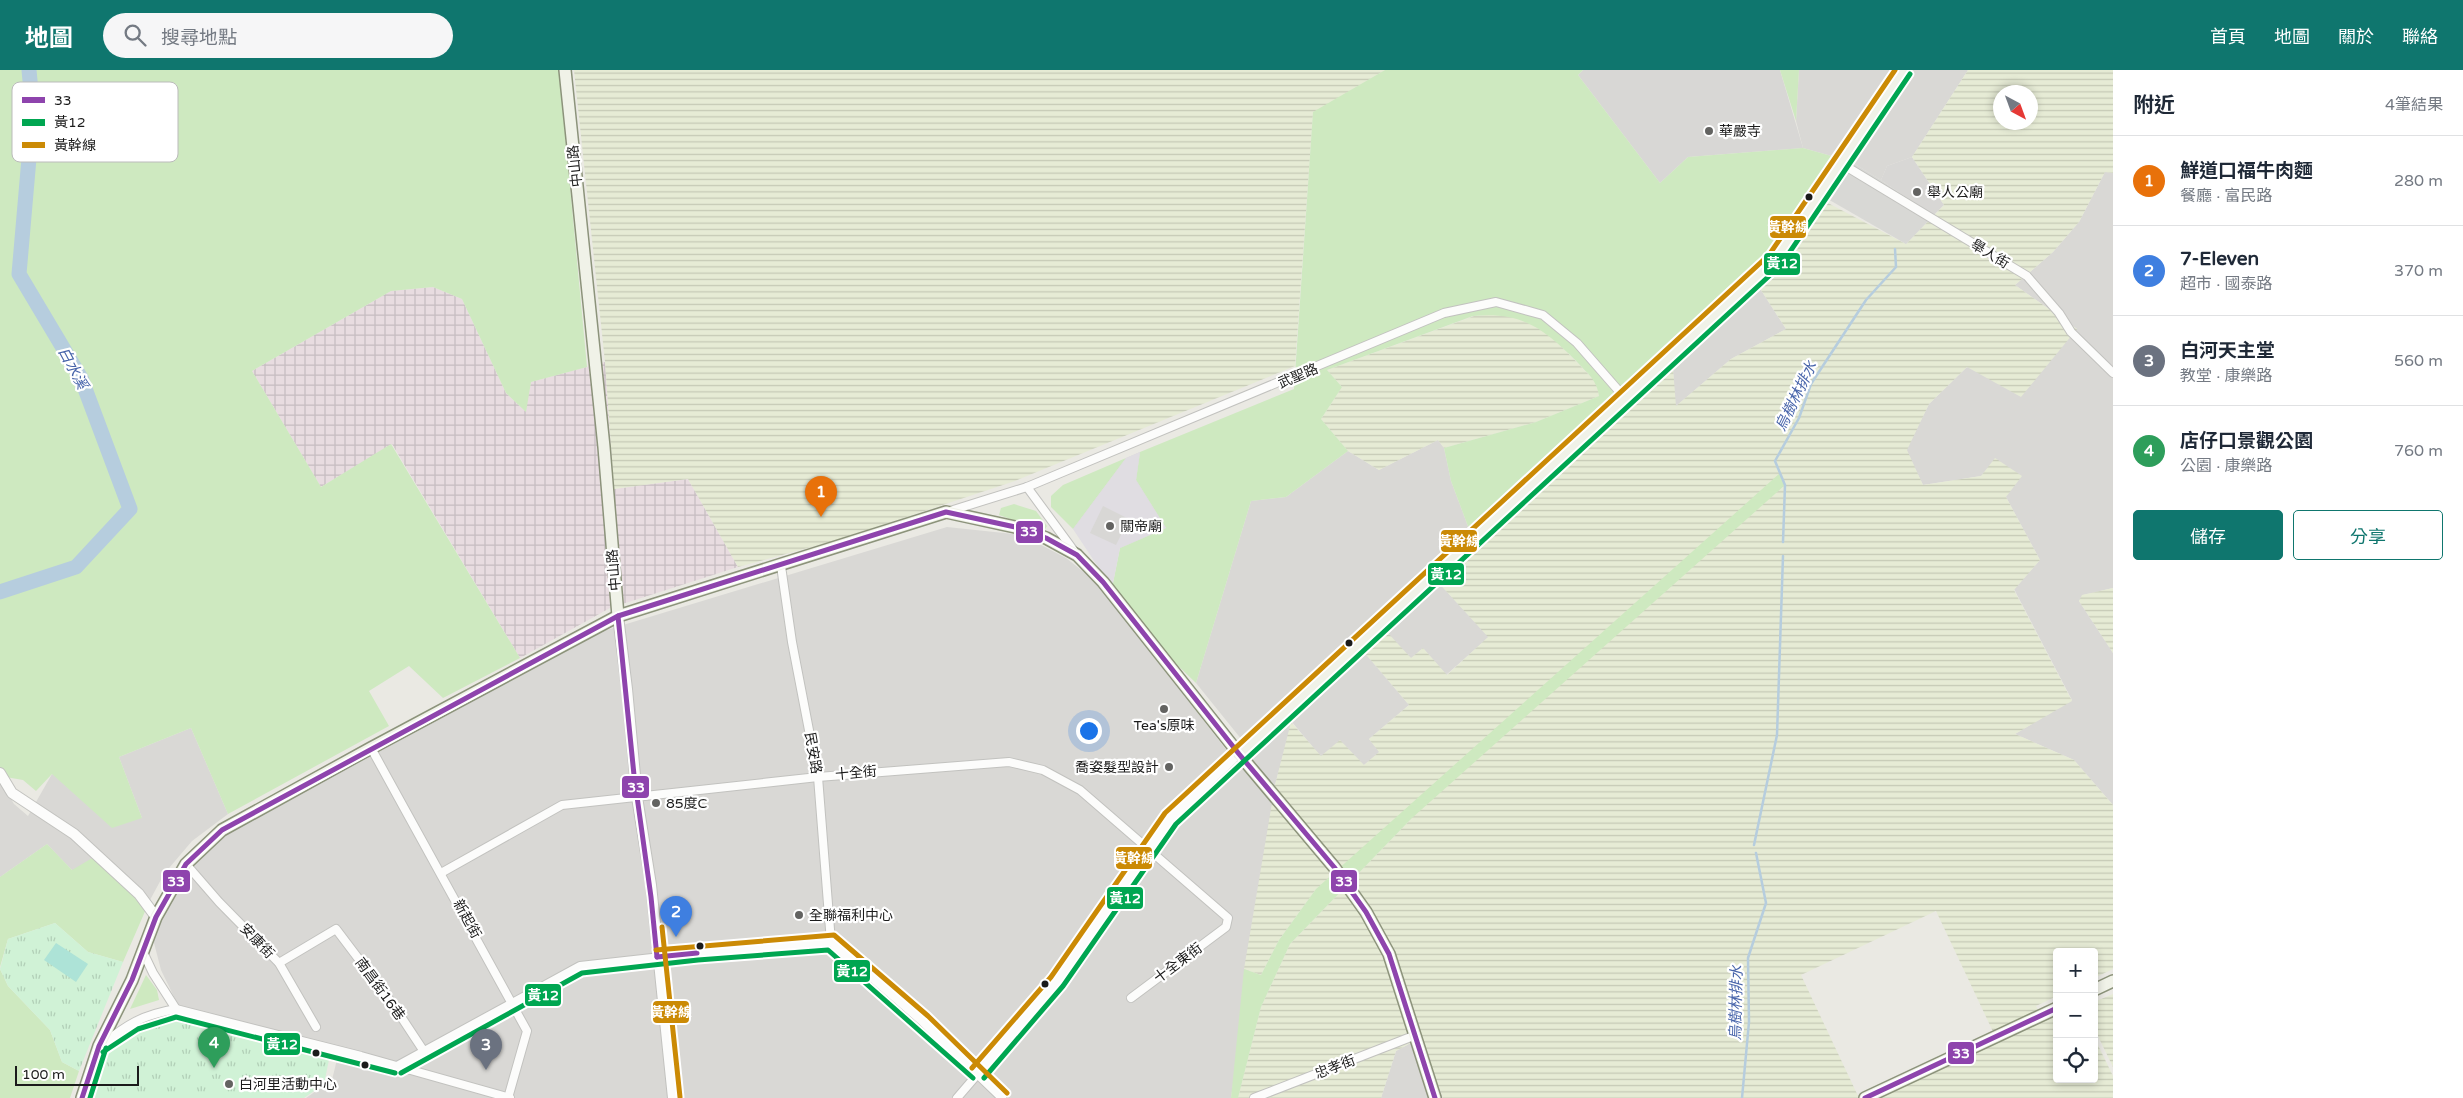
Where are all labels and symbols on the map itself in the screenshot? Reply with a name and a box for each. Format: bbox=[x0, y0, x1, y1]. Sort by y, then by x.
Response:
legend bbox=[12, 82, 178, 162]
north arrow bbox=[1993, 85, 2038, 130]
text: 33 bbox=[54, 92, 72, 109]
text: 黃12 bbox=[54, 114, 86, 131]
place label: 華嚴寺 bbox=[1719, 123, 1761, 140]
marker: 華嚴寺 bbox=[1703, 125, 1715, 137]
text: 黃幹線 bbox=[54, 137, 96, 154]
street label: 中山路 bbox=[564, 144, 586, 188]
place label: 舉人公廟 bbox=[1927, 184, 1983, 201]
marker: 舉人公廟 bbox=[1911, 186, 1923, 198]
unlabelled marker bbox=[1804, 192, 1814, 202]
line badge: 黃幹線 bbox=[1769, 215, 1807, 239]
text: 黃幹線 bbox=[1767, 219, 1809, 236]
street label: 舉人街 bbox=[1968, 236, 2012, 272]
line badge: 黃12 bbox=[1763, 252, 1801, 276]
text: 黃12 bbox=[1766, 255, 1798, 272]
water label: 白水溪 bbox=[54, 344, 92, 394]
water label: 烏樹林排水 bbox=[1771, 357, 1821, 434]
street label: 武聖路 bbox=[1275, 360, 1321, 392]
pin: 1 bbox=[805, 476, 837, 517]
place label: 關帝廟 bbox=[1120, 518, 1162, 535]
line badge: 33 bbox=[1015, 520, 1044, 544]
marker: 關帝廟 bbox=[1104, 520, 1116, 532]
text: 33 bbox=[1020, 523, 1038, 540]
line badge: 黃幹線 bbox=[1440, 529, 1478, 553]
text: 黃幹線 bbox=[1438, 533, 1480, 550]
street label: 中山路 bbox=[604, 548, 624, 592]
line badge: 黃12 bbox=[1427, 562, 1465, 586]
text: 黃12 bbox=[1430, 566, 1462, 583]
unlabelled marker bbox=[1344, 638, 1354, 648]
marker: Tea's原味 bbox=[1158, 703, 1170, 715]
place label: Tea's原味 bbox=[1133, 717, 1195, 734]
your location bbox=[1076, 718, 1102, 744]
street label: 民安路 bbox=[801, 731, 825, 775]
place label: 喬姿髮型設計 bbox=[1075, 759, 1159, 776]
marker: 喬姿髮型設計 bbox=[1163, 761, 1175, 773]
street label: 十全街 bbox=[834, 763, 878, 783]
line badge: 33 bbox=[621, 775, 650, 799]
text: 33 bbox=[627, 779, 645, 796]
place label: 85度C bbox=[666, 795, 708, 812]
marker: 85度C bbox=[650, 797, 662, 809]
line badge: 黃幹線 bbox=[1115, 846, 1153, 870]
text: 黃幹線 bbox=[1113, 850, 1155, 867]
line badge: 33 bbox=[162, 869, 191, 893]
line badge: 33 bbox=[1330, 869, 1358, 893]
text: 33 bbox=[167, 873, 185, 890]
text: 33 bbox=[1335, 873, 1353, 890]
line badge: 黃12 bbox=[1106, 886, 1144, 910]
text: 黃12 bbox=[1109, 890, 1141, 907]
pin: 2 bbox=[660, 896, 692, 937]
street label: 新起街 bbox=[449, 897, 485, 941]
place label: 全聯福利中心 bbox=[809, 907, 893, 924]
marker: 全聯福利中心 bbox=[793, 909, 805, 921]
street label: 安康街 bbox=[236, 920, 278, 962]
street label: 十全東街 bbox=[1151, 939, 1205, 987]
unlabelled marker bbox=[695, 941, 705, 951]
street label: 南昌街16巷 bbox=[351, 954, 409, 1024]
line badge: 黃12 bbox=[833, 959, 871, 983]
text: 黃12 bbox=[836, 963, 868, 980]
water label: 烏樹林排水 bbox=[1726, 964, 1746, 1041]
unlabelled marker bbox=[1040, 979, 1050, 989]
line badge: 黃12 bbox=[524, 983, 562, 1007]
text: 黃12 bbox=[527, 987, 559, 1004]
line badge: 黃幹線 bbox=[652, 1000, 690, 1024]
text: 黃幹線 bbox=[650, 1004, 692, 1021]
pin: 4 bbox=[198, 1027, 230, 1068]
pin: 3 bbox=[470, 1029, 502, 1070]
line badge: 黃12 bbox=[263, 1032, 301, 1056]
text: 黃12 bbox=[266, 1036, 298, 1053]
line badge: 33 bbox=[1947, 1041, 1975, 1065]
text: 33 bbox=[1952, 1045, 1970, 1062]
unlabelled marker bbox=[311, 1048, 321, 1058]
street label: 忠孝街 bbox=[1312, 1052, 1358, 1082]
unlabelled marker bbox=[360, 1060, 370, 1070]
scale bar bbox=[15, 1063, 139, 1086]
place label: 白河里活動中心 bbox=[239, 1076, 337, 1093]
marker: 白河里活動中心 bbox=[223, 1078, 235, 1090]

